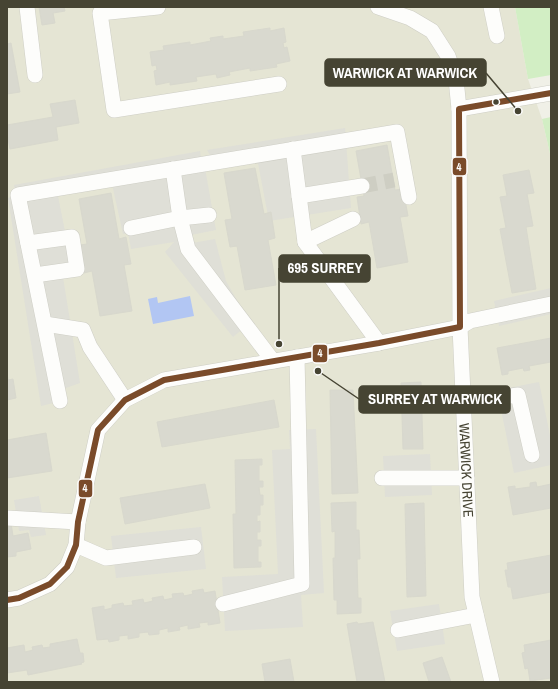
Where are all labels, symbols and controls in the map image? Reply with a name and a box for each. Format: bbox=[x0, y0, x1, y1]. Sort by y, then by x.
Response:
callout: WARWICK AT WARWICK bbox=[325, 59, 486, 86]
text: WARWICK AT WARWICK bbox=[333, 62, 477, 83]
unlabelled marker bbox=[491, 97, 501, 107]
line badge: 4 bbox=[452, 157, 467, 176]
text: 4 bbox=[456, 160, 462, 174]
callout: 695 SURREY bbox=[279, 255, 370, 282]
text: 695 SURREY bbox=[287, 257, 363, 278]
line badge: 4 bbox=[312, 344, 328, 363]
text: 4 bbox=[317, 346, 323, 360]
callout: SURREY AT WARWICK bbox=[359, 386, 510, 413]
text: SURREY AT WARWICK bbox=[368, 388, 502, 409]
street label: WARWICK DRIVE bbox=[455, 423, 477, 518]
line badge: 4 bbox=[78, 479, 93, 498]
text: 4 bbox=[82, 481, 88, 495]

